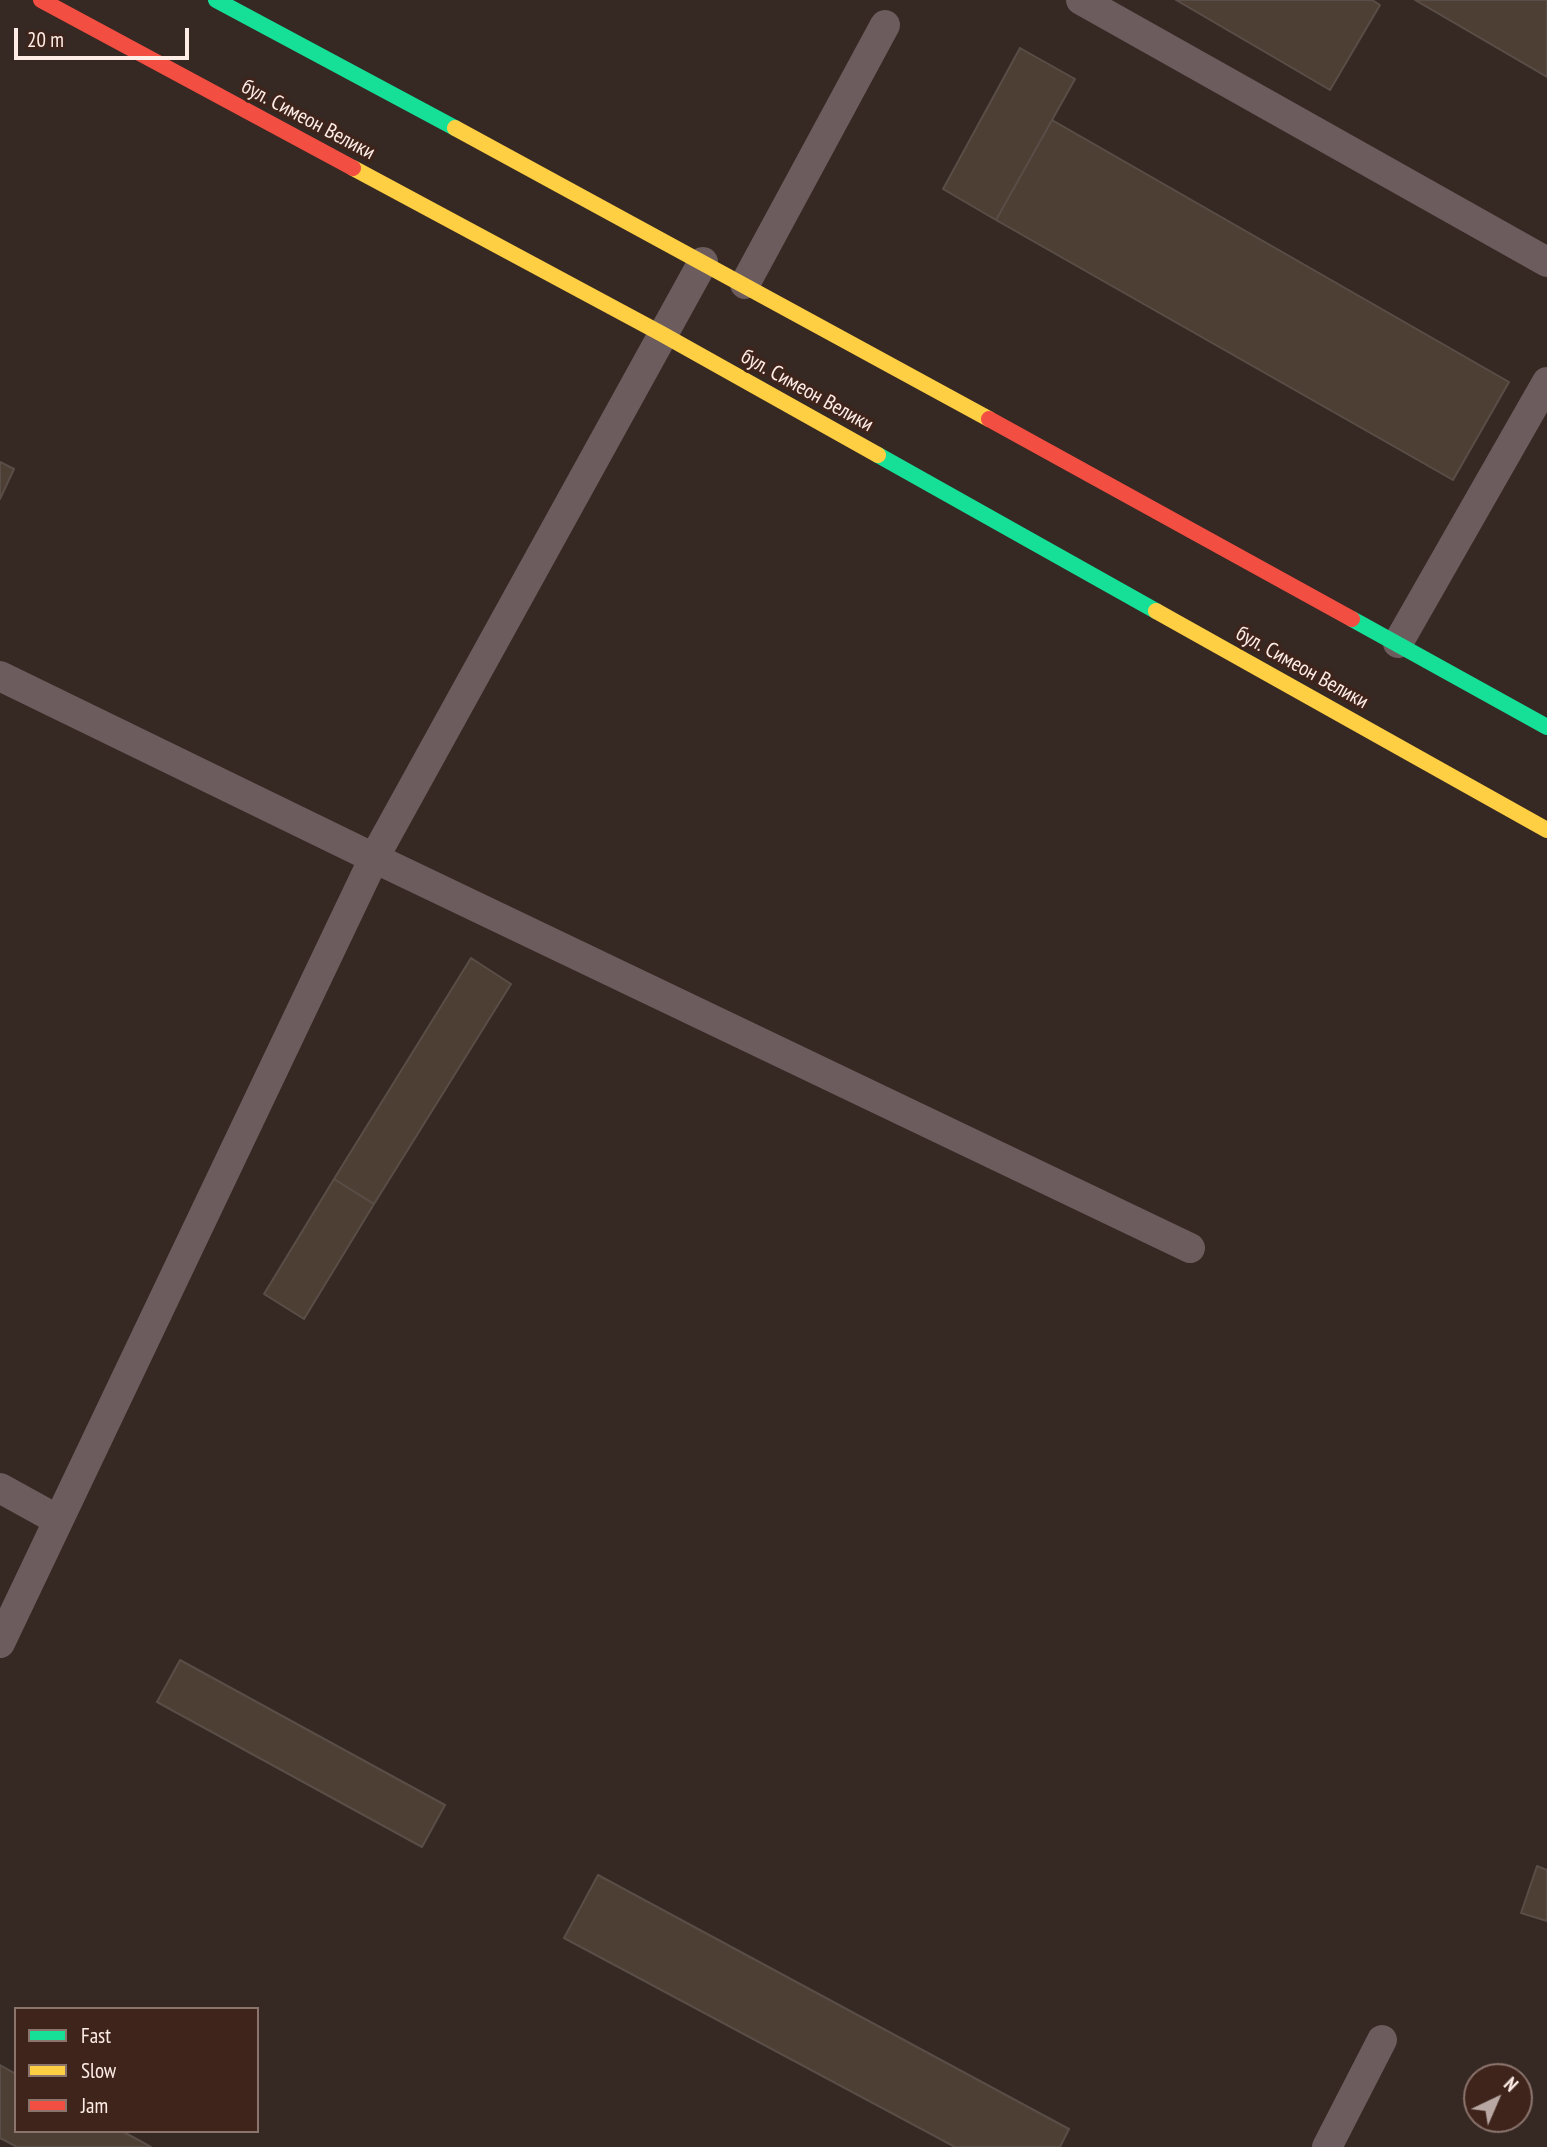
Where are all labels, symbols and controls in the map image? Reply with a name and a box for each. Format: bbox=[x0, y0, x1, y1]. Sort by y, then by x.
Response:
scale bar bbox=[18, 14, 192, 58]
text: 20 m bbox=[27, 26, 64, 53]
street label: бул. Симеон Велики bbox=[237, 74, 379, 166]
street label: бул. Симеон Велики bbox=[736, 344, 878, 438]
street label: бул. Симеон Велики bbox=[1231, 621, 1373, 715]
legend bbox=[14, 2007, 259, 2133]
text: Fast bbox=[81, 2022, 111, 2049]
text: Slow bbox=[81, 2057, 116, 2084]
north arrow bbox=[1463, 2063, 1533, 2133]
text: N bbox=[1499, 2072, 1523, 2097]
text: Jam bbox=[81, 2092, 108, 2119]

